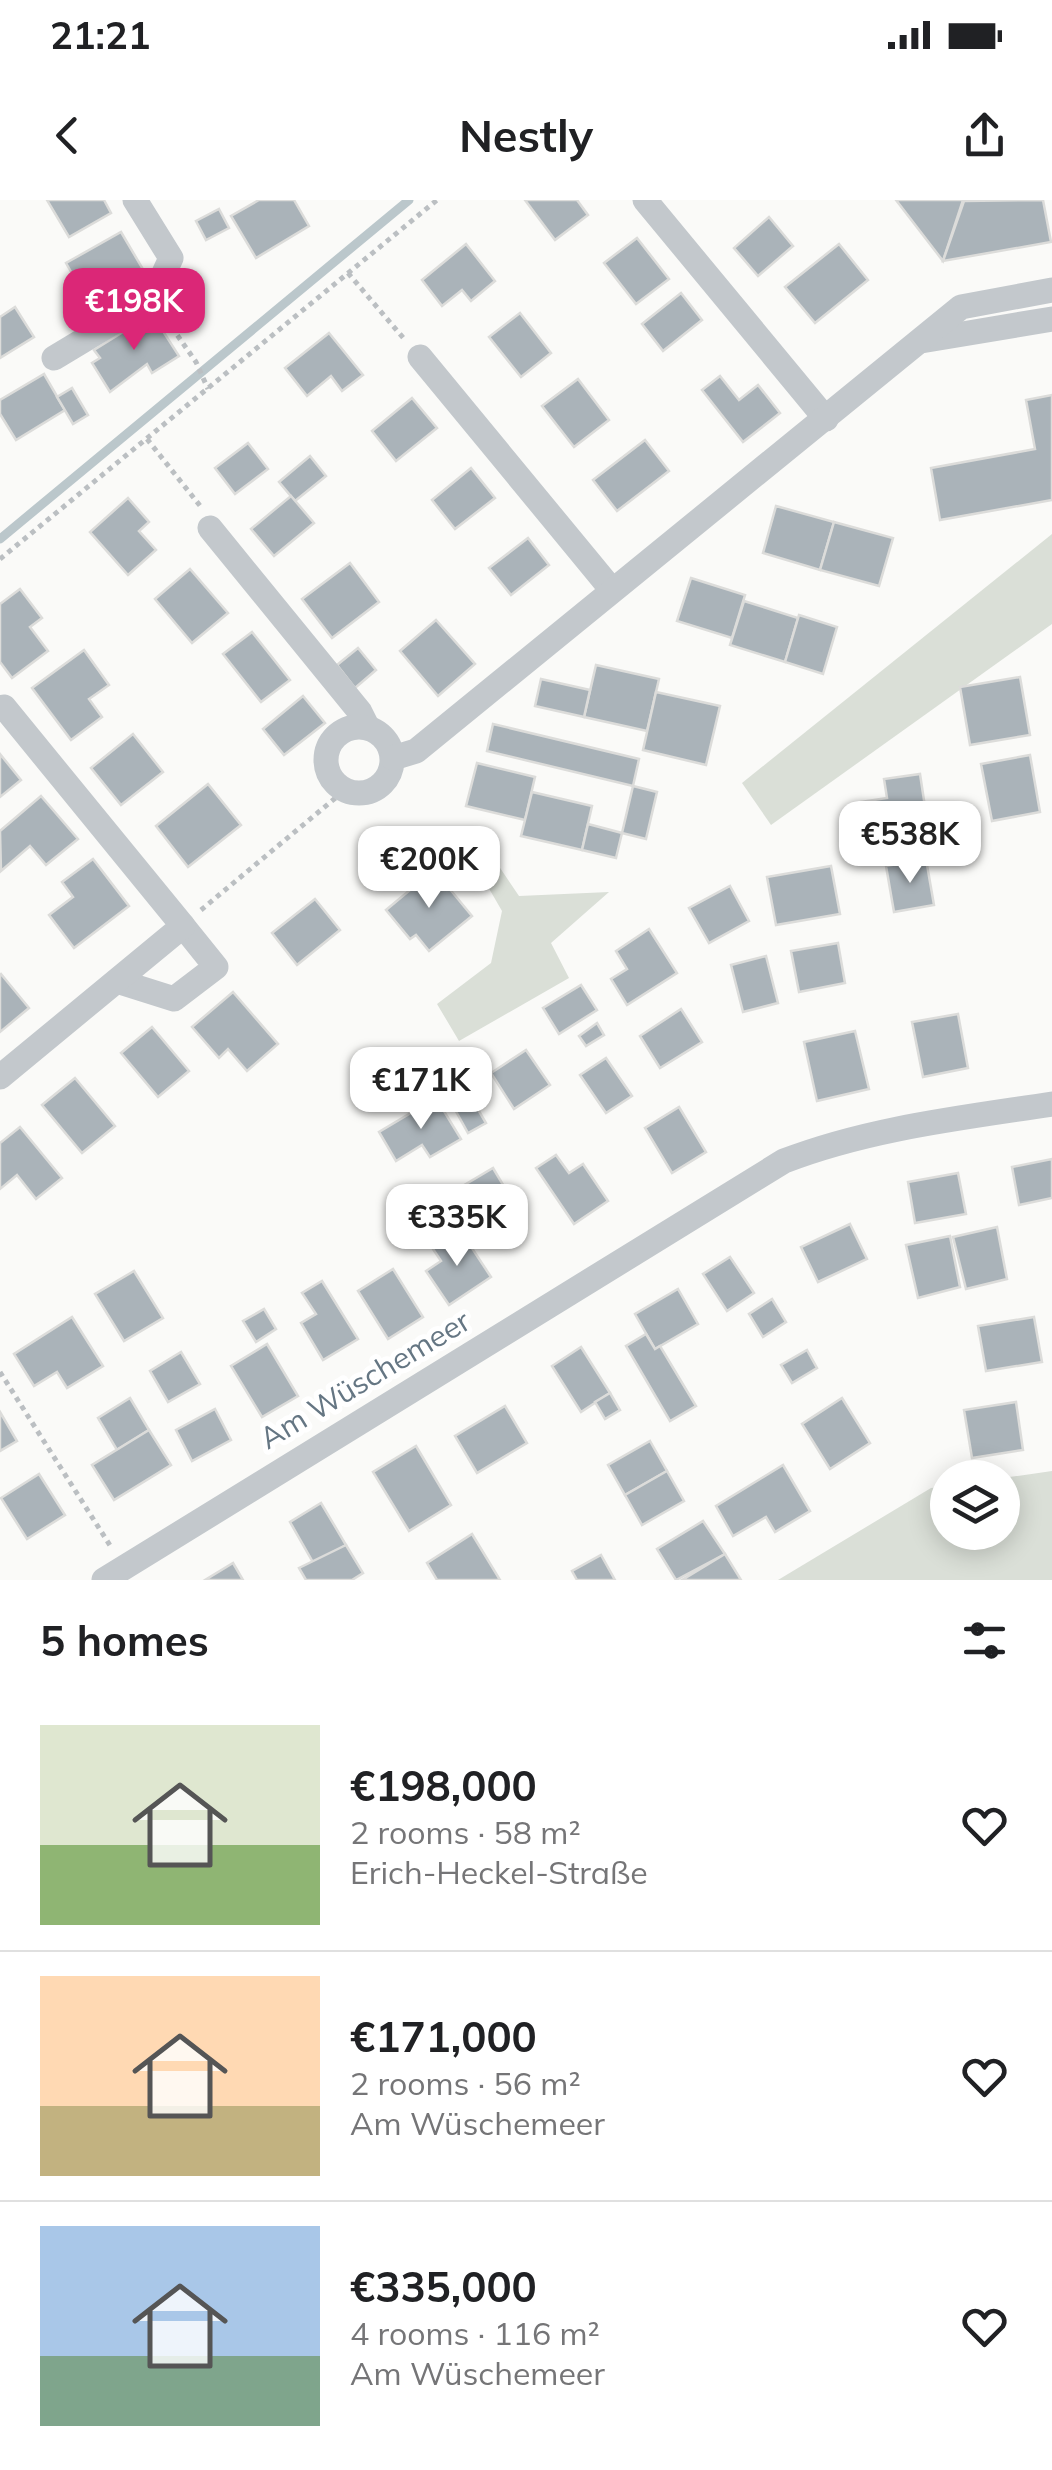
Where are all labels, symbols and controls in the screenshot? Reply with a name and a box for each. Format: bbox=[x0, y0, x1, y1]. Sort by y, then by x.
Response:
text: 21:21 bbox=[50, 11, 151, 59]
text: Nestly bbox=[459, 107, 593, 163]
icon: back bbox=[40, 108, 95, 163]
icon: share bbox=[957, 108, 1012, 163]
pin: €198K bbox=[64, 268, 204, 353]
text: €198K bbox=[85, 280, 183, 320]
pin: €538K bbox=[840, 801, 980, 886]
text: €538K bbox=[861, 813, 959, 853]
pin: €200K bbox=[359, 826, 499, 911]
text: €200K bbox=[380, 838, 478, 878]
pin: €171K bbox=[351, 1047, 491, 1132]
text: €171K bbox=[372, 1059, 470, 1099]
pin: €335K bbox=[387, 1184, 527, 1269]
text: €335K bbox=[408, 1196, 506, 1236]
street label: Am Wüschemeer bbox=[252, 1301, 477, 1457]
map controls bbox=[930, 1460, 1020, 1550]
button: layers bbox=[930, 1460, 1020, 1550]
icon: filters bbox=[957, 1613, 1012, 1668]
text: 5 homes bbox=[40, 1614, 209, 1667]
text: €198,000 bbox=[350, 1759, 537, 1812]
icon: home bbox=[120, 1765, 240, 1885]
icon: heart bbox=[957, 1798, 1012, 1853]
text: 2 rooms · 58 m² bbox=[350, 1812, 581, 1852]
text: Erich-Heckel-Straße bbox=[350, 1852, 648, 1892]
text: €171,000 bbox=[350, 2010, 537, 2063]
icon: home bbox=[120, 2016, 240, 2136]
icon: heart bbox=[957, 2049, 1012, 2104]
text: 2 rooms · 56 m² bbox=[350, 2063, 581, 2103]
text: Am Wüschemeer bbox=[350, 2103, 605, 2143]
text: €335,000 bbox=[350, 2260, 537, 2313]
icon: home bbox=[120, 2266, 240, 2386]
icon: heart bbox=[957, 2299, 1012, 2354]
text: 4 rooms · 116 m² bbox=[350, 2313, 600, 2353]
text: Am Wüschemeer bbox=[350, 2353, 605, 2393]

